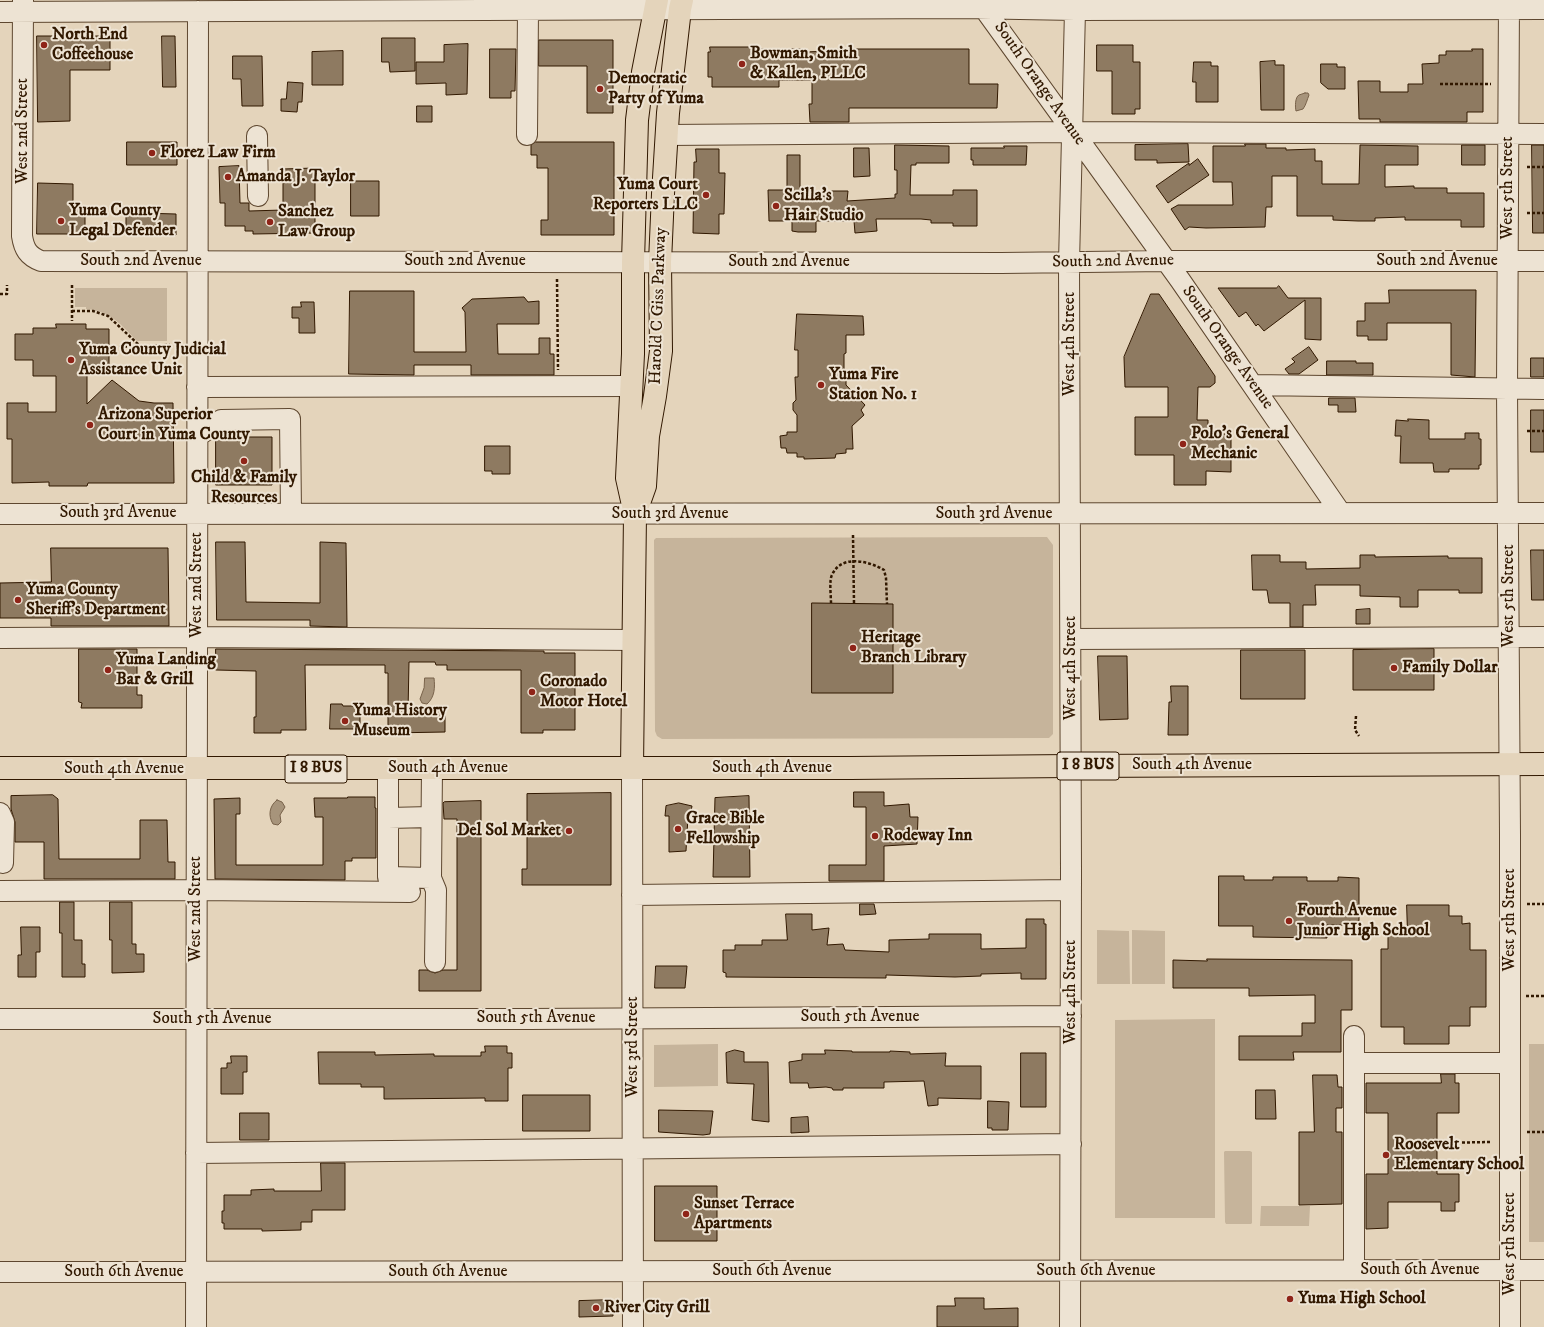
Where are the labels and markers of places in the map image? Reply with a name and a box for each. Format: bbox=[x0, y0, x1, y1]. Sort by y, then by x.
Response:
place label: North End Coffeehouse bbox=[52, 25, 133, 65]
marker: North End Coffeehouse bbox=[39, 40, 49, 50]
place label: Bowman, Smith & Kallen, PLLC bbox=[750, 44, 866, 84]
marker: Bowman, Smith & Kallen, PLLC bbox=[737, 59, 747, 69]
place label: Democratic Party of Yuma bbox=[608, 69, 704, 109]
marker: Democratic Party of Yuma bbox=[595, 84, 605, 94]
place label: Florez Law Firm bbox=[160, 143, 276, 163]
marker: Florez Law Firm bbox=[147, 148, 157, 158]
place label: Amanda J. Taylor bbox=[236, 167, 355, 187]
marker: Amanda J. Taylor bbox=[223, 172, 233, 182]
place label: Yuma Court Reporters LLC bbox=[593, 175, 698, 215]
place label: Scilla's Hair Studio bbox=[784, 186, 864, 226]
marker: Yuma Court Reporters LLC bbox=[701, 190, 711, 200]
place label: Yuma County Legal Defender bbox=[69, 201, 175, 241]
marker: Scilla's Hair Studio bbox=[771, 201, 781, 211]
place label: Sanchez Law Group bbox=[278, 202, 355, 242]
marker: Yuma County Legal Defender bbox=[56, 216, 66, 226]
marker: Sanchez Law Group bbox=[265, 217, 275, 227]
place label: Yuma County Judicial Assistance Unit bbox=[79, 340, 226, 380]
marker: Yuma County Judicial Assistance Unit bbox=[66, 355, 76, 365]
place label: Yuma Fire Station No. 1 bbox=[829, 365, 917, 405]
marker: Yuma Fire Station No. 1 bbox=[816, 380, 826, 390]
place label: Arizona Superior Court in Yuma County bbox=[98, 405, 250, 445]
marker: Arizona Superior Court in Yuma County bbox=[85, 420, 95, 430]
place label: Polo’s General Mechanic bbox=[1191, 424, 1289, 464]
marker: Polo’s General Mechanic bbox=[1178, 439, 1188, 449]
marker: Child & Family Resources bbox=[239, 456, 249, 466]
place label: Child & Family Resources bbox=[191, 468, 297, 508]
place label: Yuma County Sheriff's Department bbox=[26, 580, 166, 620]
marker: Yuma County Sheriff's Department bbox=[13, 595, 23, 605]
place label: Heritage Branch Library bbox=[861, 628, 966, 668]
marker: Heritage Branch Library bbox=[848, 643, 858, 653]
place label: Yuma Landing Bar & Grill bbox=[116, 650, 216, 690]
place label: Family Dollar bbox=[1402, 658, 1498, 678]
marker: Family Dollar bbox=[1389, 663, 1399, 673]
marker: Yuma Landing Bar & Grill bbox=[103, 665, 113, 675]
place label: Coronado Motor Hotel bbox=[540, 672, 627, 712]
marker: Coronado Motor Hotel bbox=[527, 687, 537, 697]
place label: Yuma History Museum bbox=[353, 701, 447, 741]
marker: Yuma History Museum bbox=[340, 716, 350, 726]
place label: Grace Bible Fellowship bbox=[686, 809, 764, 849]
place label: Del Sol Market bbox=[457, 821, 561, 841]
marker: Grace Bible Fellowship bbox=[673, 824, 683, 834]
marker: Del Sol Market bbox=[564, 826, 574, 836]
place label: Rodeway Inn bbox=[883, 826, 972, 846]
marker: Rodeway Inn bbox=[870, 831, 880, 841]
place label: Fourth Avenue Junior High School bbox=[1297, 901, 1429, 941]
marker: Fourth Avenue Junior High School bbox=[1284, 916, 1294, 926]
place label: Roosevelt Elementary School bbox=[1394, 1135, 1524, 1175]
marker: Roosevelt Elementary School bbox=[1381, 1150, 1391, 1160]
place label: Sunset Terrace Apartments bbox=[694, 1194, 794, 1234]
marker: Sunset Terrace Apartments bbox=[681, 1209, 691, 1219]
place label: Yuma High School bbox=[1298, 1289, 1426, 1309]
marker: Yuma High School bbox=[1285, 1294, 1295, 1304]
place label: River City Grill bbox=[604, 1298, 710, 1318]
marker: River City Grill bbox=[591, 1303, 601, 1313]

